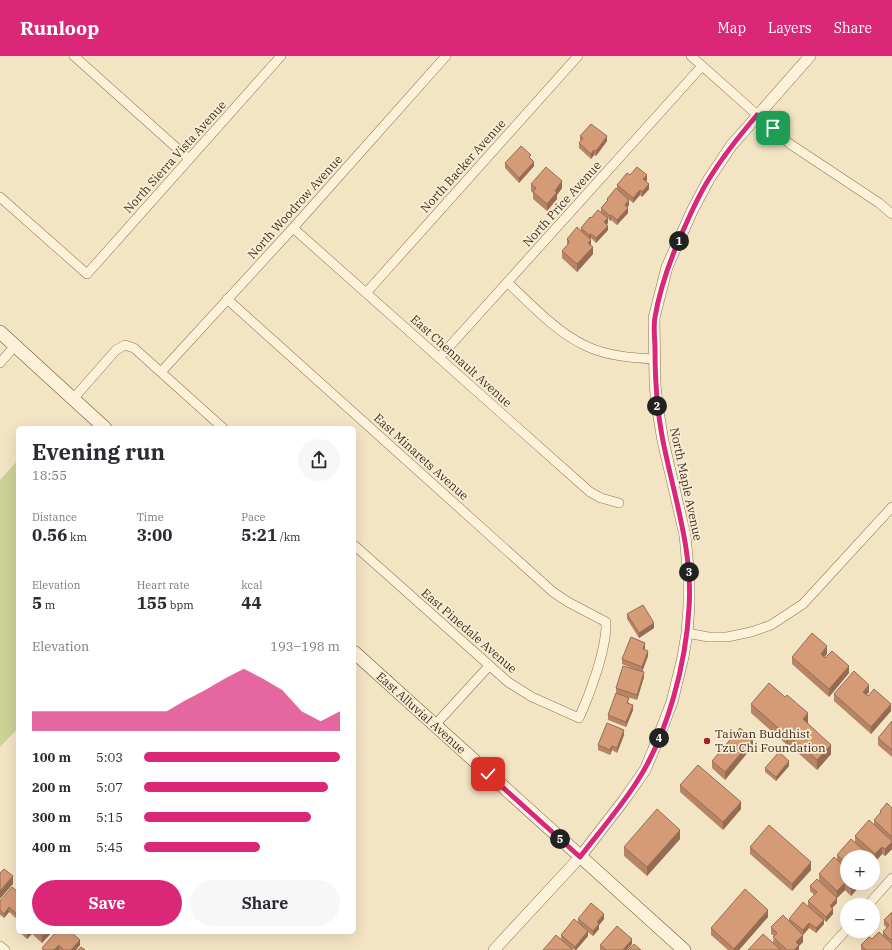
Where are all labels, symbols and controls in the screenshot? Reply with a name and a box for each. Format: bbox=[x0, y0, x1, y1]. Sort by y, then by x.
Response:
text: Runloop bbox=[20, 16, 99, 40]
text: Map bbox=[718, 19, 746, 37]
text: Layers bbox=[768, 19, 812, 37]
text: Share bbox=[834, 19, 872, 37]
street label: North Sierra Vista Avenue bbox=[120, 97, 229, 216]
pin bbox=[756, 111, 790, 145]
street label: North Backer Avenue bbox=[417, 116, 508, 215]
icon: arrive bbox=[762, 117, 784, 139]
street label: North Woodrow Avenue bbox=[244, 152, 345, 262]
street label: North Price Avenue bbox=[519, 158, 604, 250]
pin: 1 bbox=[669, 231, 689, 251]
text: 1 bbox=[676, 234, 682, 248]
street label: East Chennault Avenue bbox=[408, 311, 515, 410]
pin: 2 bbox=[647, 396, 667, 416]
text: 2 bbox=[654, 399, 660, 413]
street label: East Minarets Avenue bbox=[371, 410, 472, 503]
street label: North Maple Avenue bbox=[667, 426, 706, 542]
text: Evening run bbox=[32, 437, 165, 466]
button: share bbox=[298, 439, 340, 481]
text: 18:55 bbox=[32, 467, 67, 484]
text: Distance bbox=[32, 510, 77, 524]
text: Time bbox=[137, 510, 164, 524]
text: Pace bbox=[241, 510, 266, 524]
text: 0.56 bbox=[32, 524, 67, 546]
text: 3:00 bbox=[137, 524, 172, 546]
text: 5:21 bbox=[241, 524, 277, 546]
text: km bbox=[67, 530, 87, 544]
text: /km bbox=[277, 530, 301, 544]
pin: 3 bbox=[679, 562, 699, 582]
text: 3 bbox=[686, 565, 692, 579]
text: Elevation bbox=[32, 578, 80, 592]
text: Heart rate bbox=[137, 578, 189, 592]
text: kcal bbox=[241, 578, 263, 592]
street label: East Pinedale Avenue bbox=[419, 585, 520, 676]
text: 5 bbox=[32, 592, 42, 614]
text: 155 bbox=[137, 592, 167, 614]
text: 44 bbox=[241, 592, 262, 614]
text: m bbox=[42, 598, 55, 612]
text: bpm bbox=[167, 598, 194, 612]
text: Elevation bbox=[32, 638, 89, 655]
text: 193–198 m bbox=[270, 638, 340, 655]
street label: East Alluvial Avenue bbox=[374, 669, 469, 757]
place label: Taiwan Buddhist Tzu Chi Foundation bbox=[715, 726, 826, 755]
pin: 4 bbox=[649, 728, 669, 748]
text: 4 bbox=[656, 731, 662, 745]
marker: Taiwan Buddhist Tzu Chi Foundation bbox=[702, 736, 712, 746]
text: 100 m bbox=[32, 749, 71, 766]
text: 5:03 bbox=[96, 749, 123, 766]
pin bbox=[471, 757, 505, 791]
icon: check bbox=[477, 763, 499, 785]
text: 200 m bbox=[32, 779, 71, 796]
text: 5:07 bbox=[96, 779, 123, 796]
text: 300 m bbox=[32, 809, 71, 826]
text: 5:15 bbox=[96, 809, 123, 826]
pin: 5 bbox=[550, 829, 570, 849]
text: 5 bbox=[557, 832, 563, 846]
text: 400 m bbox=[32, 839, 71, 856]
text: 5:45 bbox=[96, 839, 123, 856]
map controls bbox=[840, 850, 880, 938]
button: + bbox=[840, 850, 880, 890]
button: Save bbox=[32, 880, 182, 926]
button: Share bbox=[190, 880, 340, 926]
button: − bbox=[840, 898, 880, 938]

